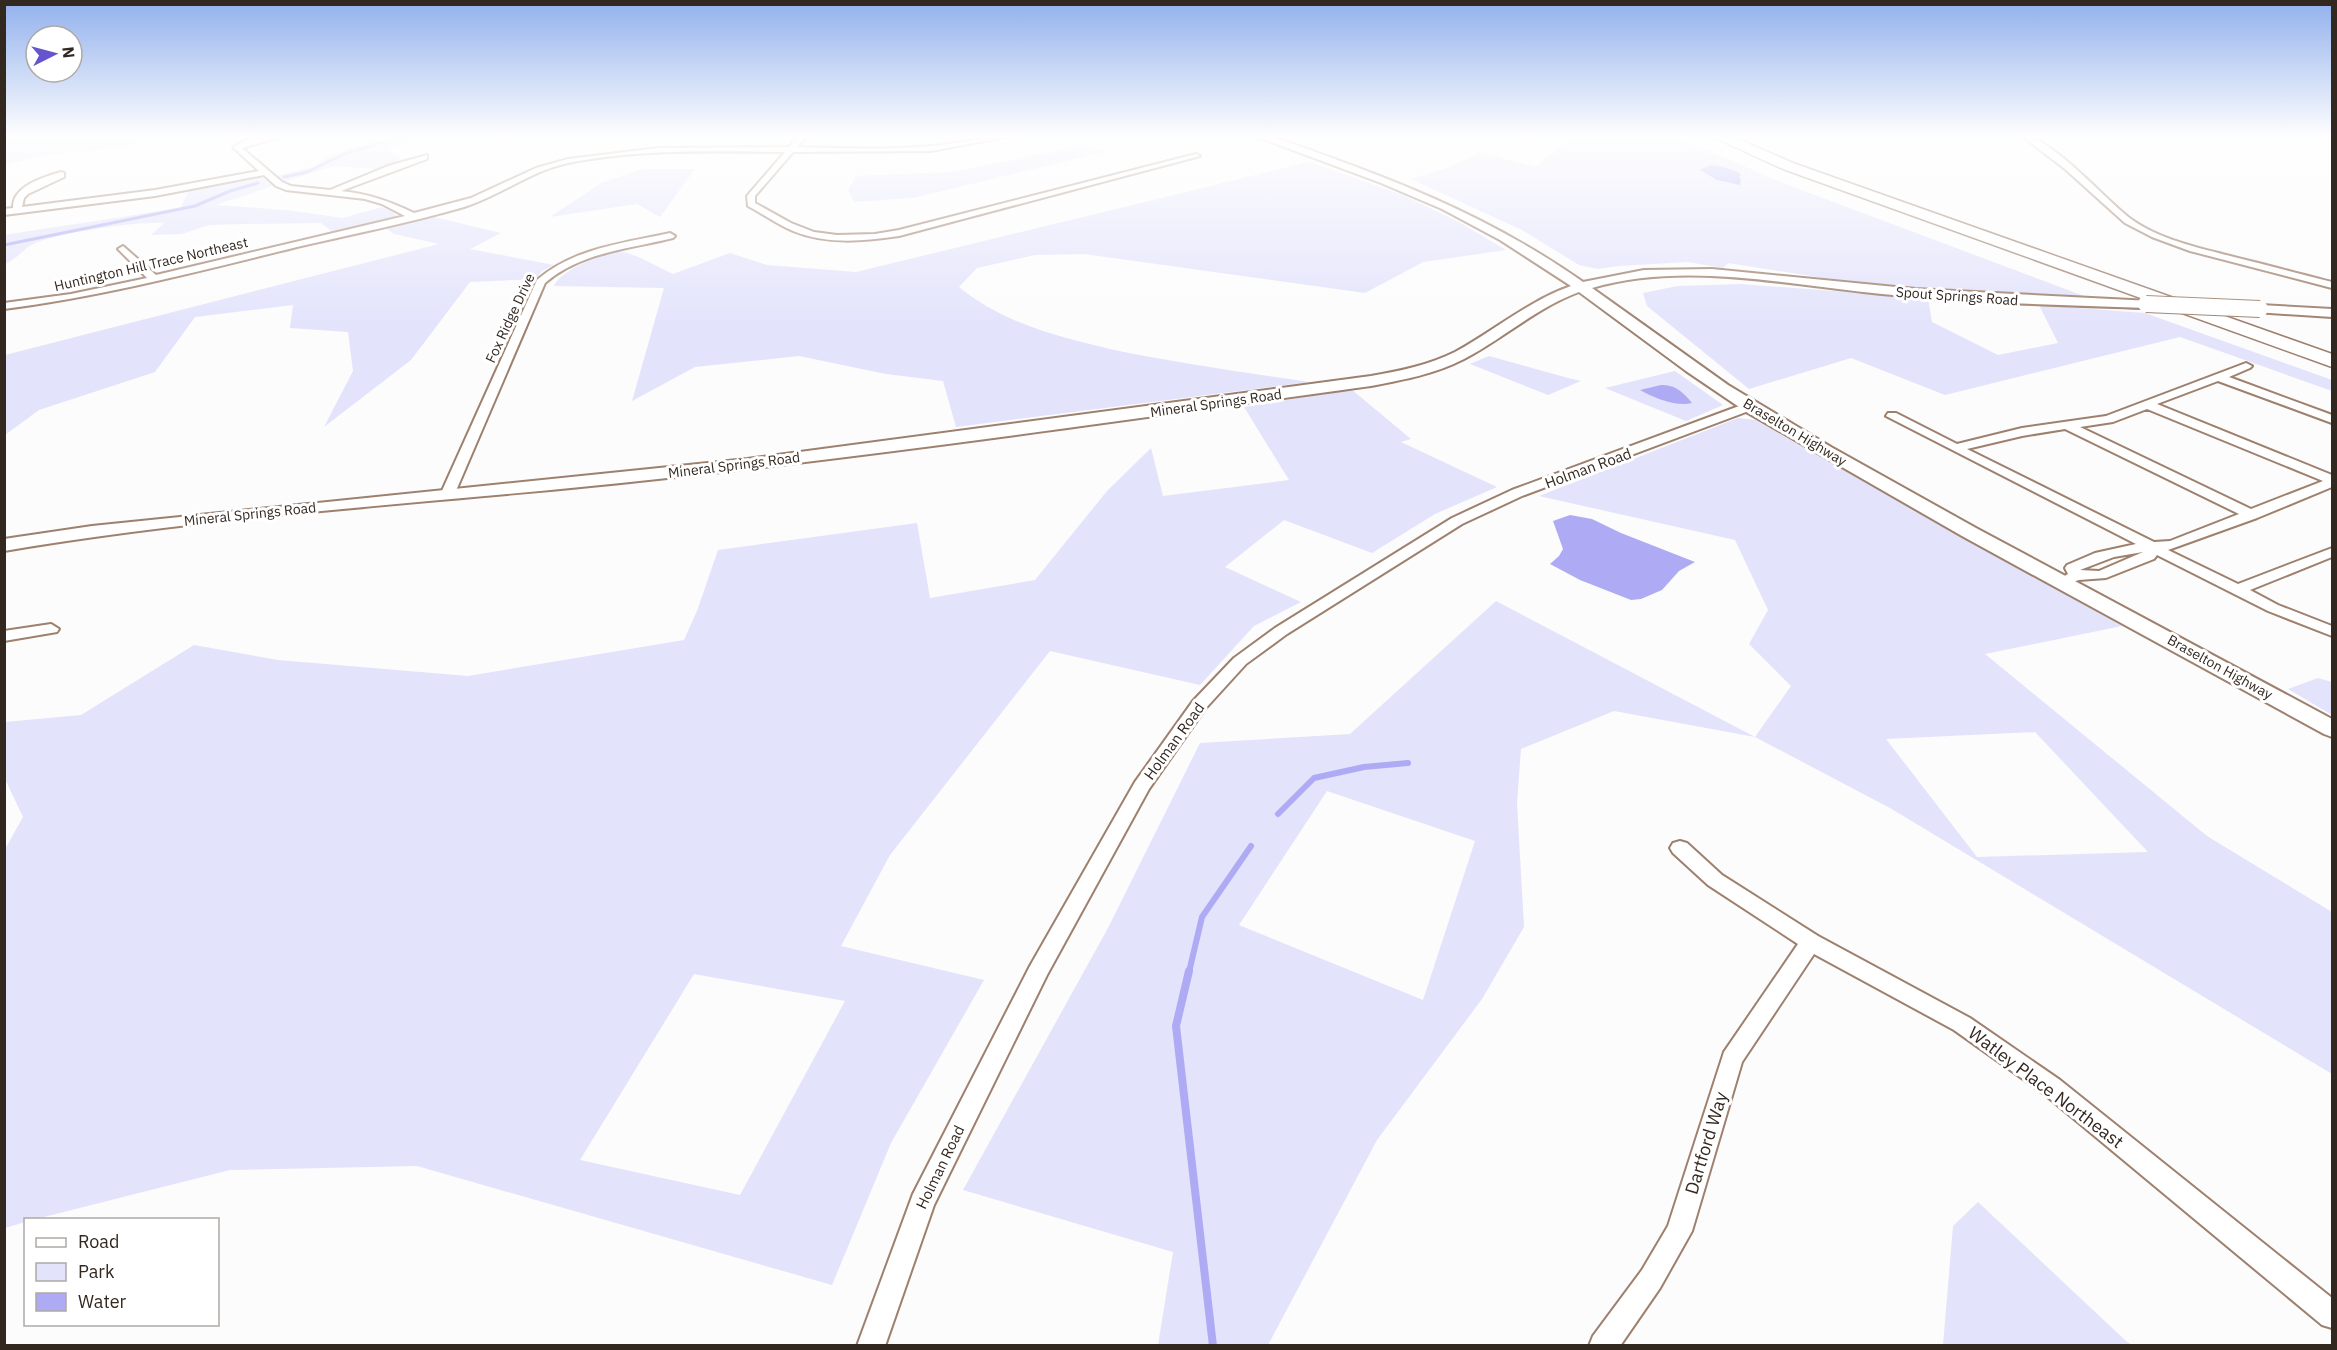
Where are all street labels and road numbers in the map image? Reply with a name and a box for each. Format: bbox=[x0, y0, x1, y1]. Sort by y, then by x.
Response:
street label: Huntington Hill Trace Northeast bbox=[52, 233, 250, 295]
street label: Fox Ridge Drive bbox=[481, 270, 539, 366]
street label: Spout Springs Road bbox=[1895, 283, 2019, 309]
street label: Mineral Springs Road bbox=[1149, 385, 1283, 421]
street label: Braselton Highway bbox=[1740, 394, 1850, 470]
street label: Holman Road bbox=[1542, 444, 1634, 492]
street label: Mineral Springs Road bbox=[667, 448, 801, 482]
street label: Mineral Springs Road bbox=[183, 498, 317, 530]
street label: Braselton Highway bbox=[2164, 631, 2276, 703]
street label: Holman Road bbox=[1140, 699, 1208, 783]
street label: Watley Place Northeast bbox=[1964, 1021, 2128, 1153]
street label: Dartford Way bbox=[1680, 1089, 1732, 1197]
street label: Holman Road bbox=[912, 1122, 968, 1212]

